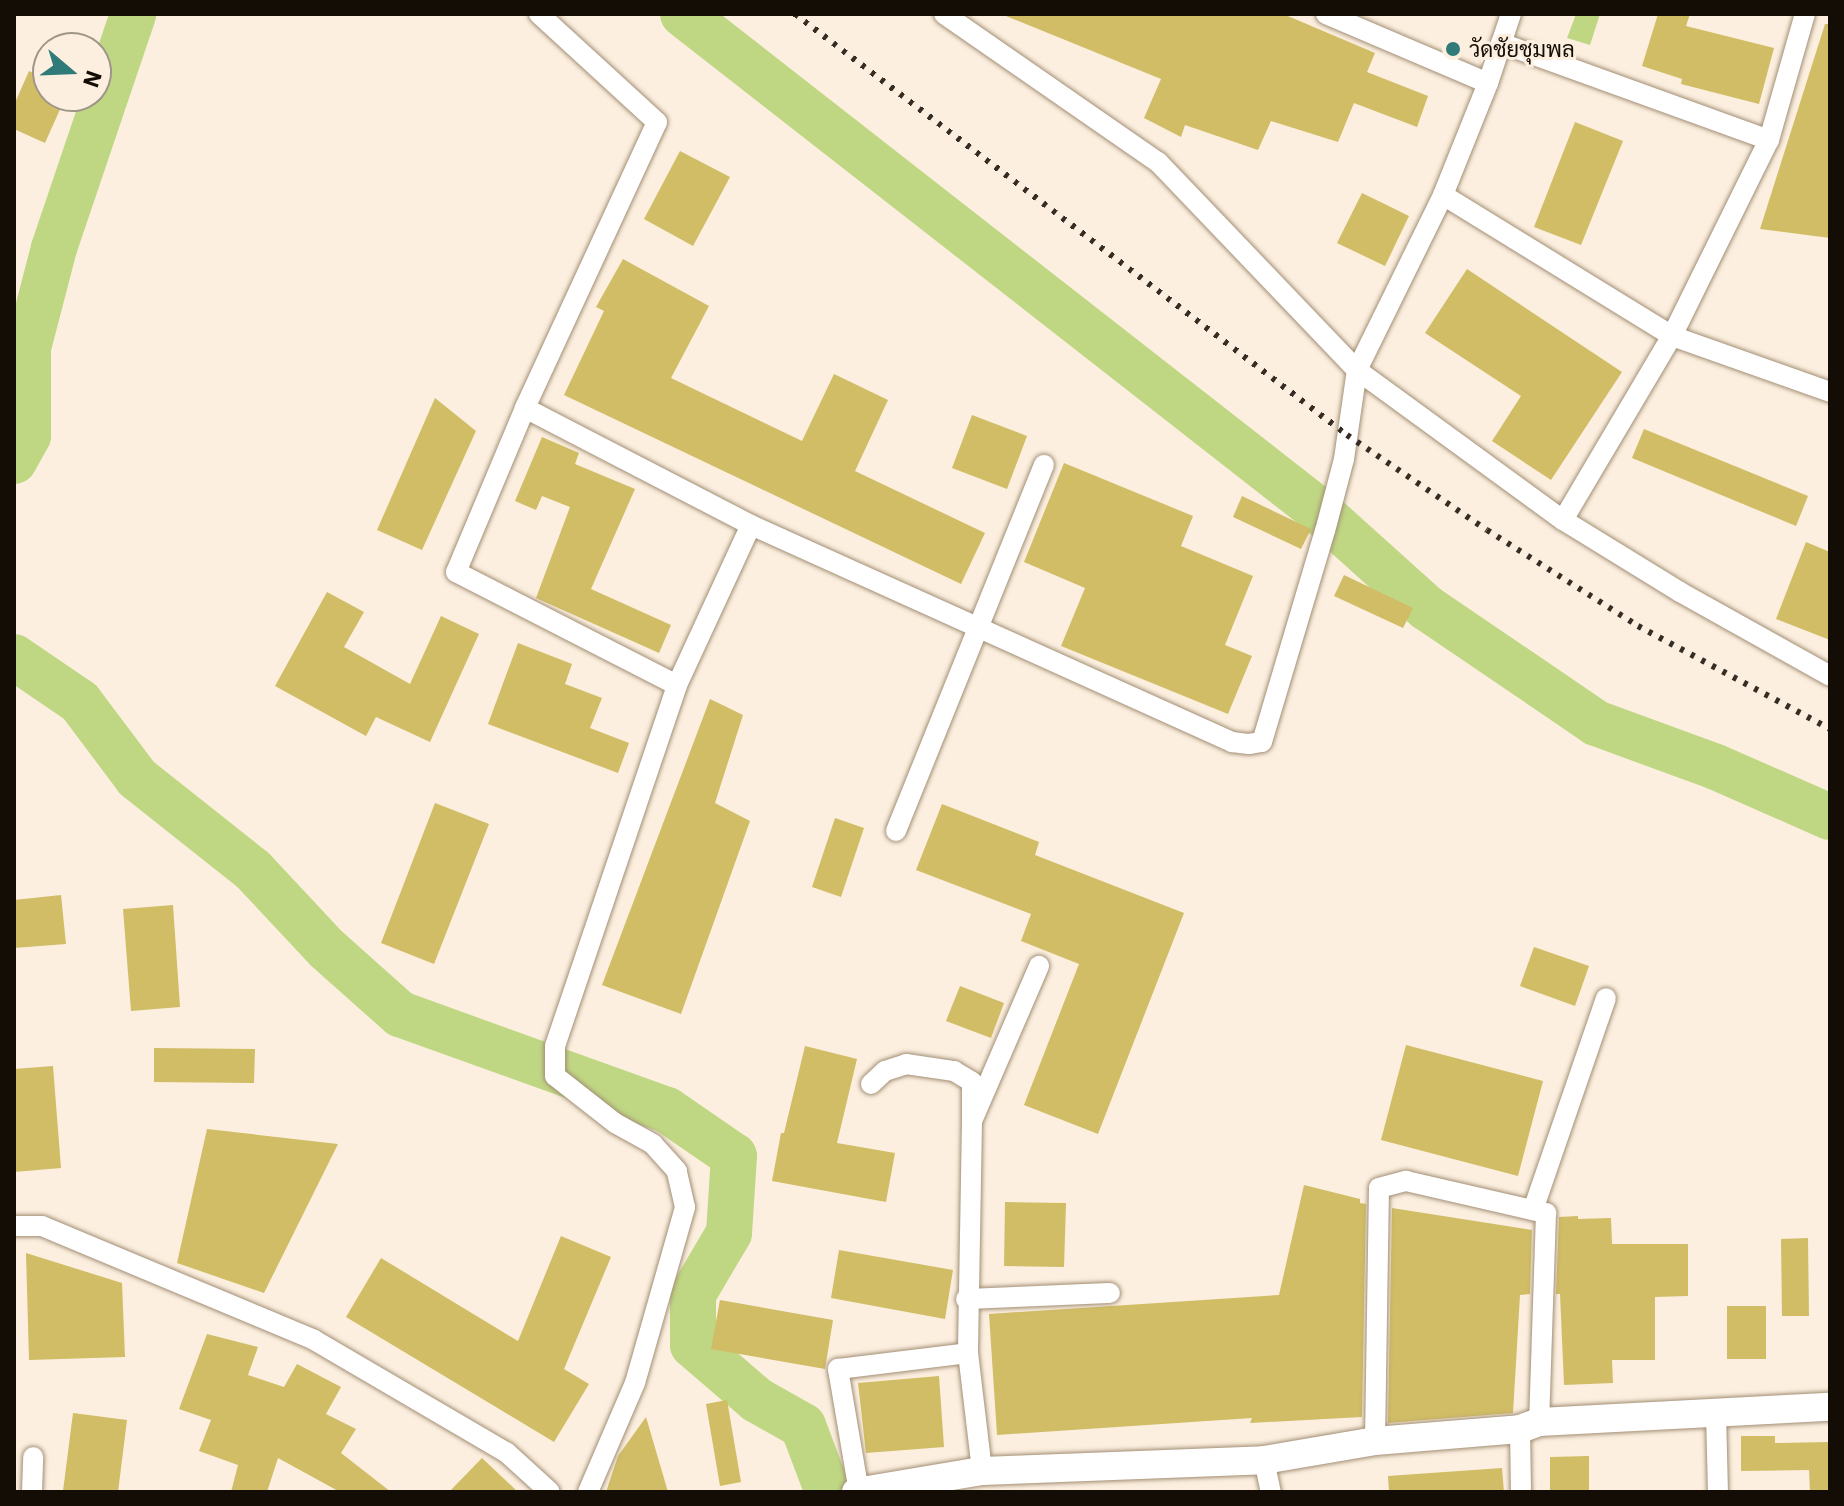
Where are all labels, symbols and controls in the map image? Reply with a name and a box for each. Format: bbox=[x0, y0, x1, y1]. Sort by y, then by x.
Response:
north arrow bbox=[32, 32, 112, 112]
place label: วัดชัยชุมพล bbox=[1469, 36, 1575, 62]
marker: วัดชัยชุมพล bbox=[1444, 40, 1462, 58]
text: N bbox=[77, 67, 110, 92]

